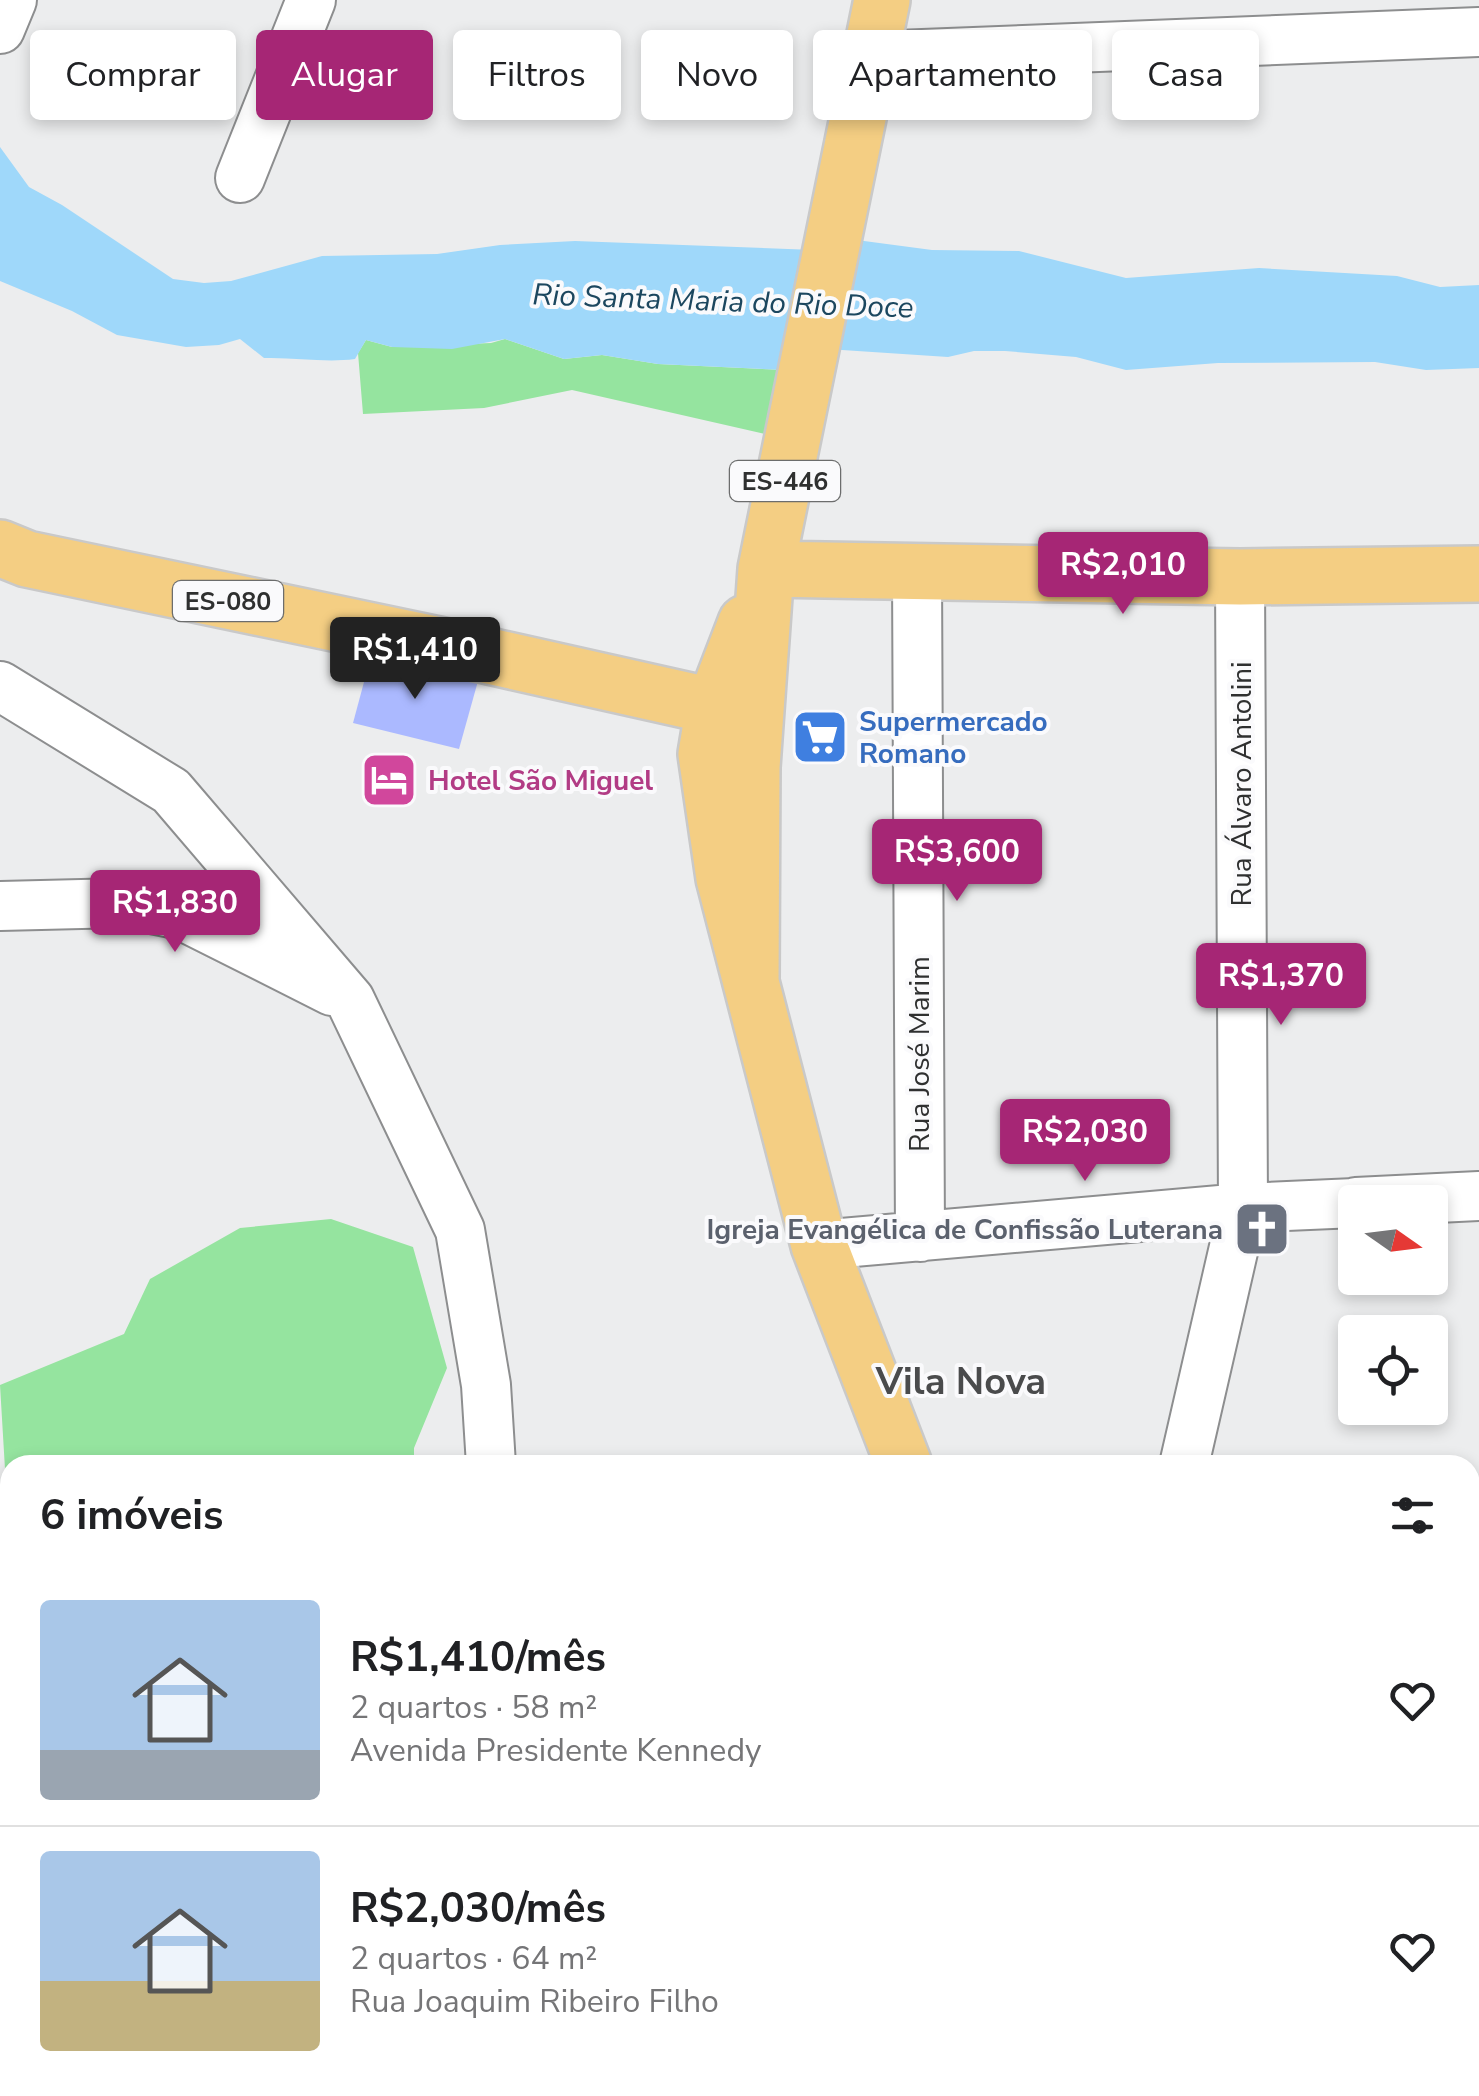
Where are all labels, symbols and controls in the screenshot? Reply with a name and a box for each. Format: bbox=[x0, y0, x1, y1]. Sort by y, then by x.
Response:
chip: Comprar bbox=[30, 30, 236, 120]
chip: Alugar bbox=[256, 30, 433, 120]
chip: Filtros bbox=[453, 30, 621, 120]
chip: Novo bbox=[641, 30, 793, 120]
chip: Apartamento bbox=[813, 30, 1092, 120]
chip: Casa bbox=[1112, 30, 1259, 120]
water label: Rio Santa Maria do Rio Doce bbox=[532, 274, 914, 329]
road number: ES-446 bbox=[730, 461, 840, 501]
pin: R$2,010 bbox=[1031, 532, 1215, 617]
text: R$2,010 bbox=[1060, 543, 1186, 586]
road number: ES-080 bbox=[173, 581, 283, 621]
pin: R$1,410 bbox=[323, 617, 507, 702]
text: R$1,410 bbox=[352, 628, 478, 671]
street label: Rua Álvaro Antolini bbox=[1223, 661, 1261, 907]
place label: Supermercado Romano bbox=[859, 703, 1048, 773]
supermarket icon: Supermercado Romano bbox=[790, 707, 850, 767]
hotel icon: Hotel São Miguel bbox=[359, 750, 419, 810]
place label: Hotel São Miguel bbox=[428, 762, 653, 800]
pin: R$3,600 bbox=[865, 819, 1049, 904]
text: R$3,600 bbox=[894, 830, 1020, 873]
pin: R$1,830 bbox=[83, 870, 267, 955]
text: R$1,830 bbox=[112, 881, 238, 924]
pin: R$1,370 bbox=[1189, 943, 1373, 1028]
text: R$1,370 bbox=[1218, 954, 1344, 997]
street label: Rua José Marim bbox=[901, 956, 939, 1152]
pin: R$2,030 bbox=[993, 1099, 1177, 1184]
text: R$2,030 bbox=[1022, 1110, 1148, 1153]
north arrow bbox=[1338, 1185, 1448, 1295]
map controls bbox=[1338, 1185, 1448, 1425]
church icon: Igreja Evangélica de Confissão Luterana bbox=[1232, 1199, 1292, 1259]
place label: Igreja Evangélica de Confissão Luterana bbox=[707, 1211, 1223, 1249]
button: locate bbox=[1338, 1315, 1448, 1425]
district label: Vila Nova bbox=[875, 1356, 1046, 1407]
text: 6 imóveis bbox=[40, 1487, 224, 1544]
icon: filters bbox=[1385, 1488, 1440, 1543]
text: R$1,410/mês bbox=[350, 1629, 606, 1686]
icon: home bbox=[120, 1640, 240, 1760]
icon: heart bbox=[1385, 1673, 1440, 1728]
text: 2 quartos · 58 m² bbox=[350, 1686, 597, 1729]
text: Avenida Presidente Kennedy bbox=[350, 1729, 762, 1772]
text: R$2,030/mês bbox=[350, 1880, 606, 1937]
icon: home bbox=[120, 1891, 240, 2011]
icon: heart bbox=[1385, 1924, 1440, 1979]
text: 2 quartos · 64 m² bbox=[350, 1937, 597, 1980]
text: Rua Joaquim Ribeiro Filho bbox=[350, 1980, 719, 2023]

